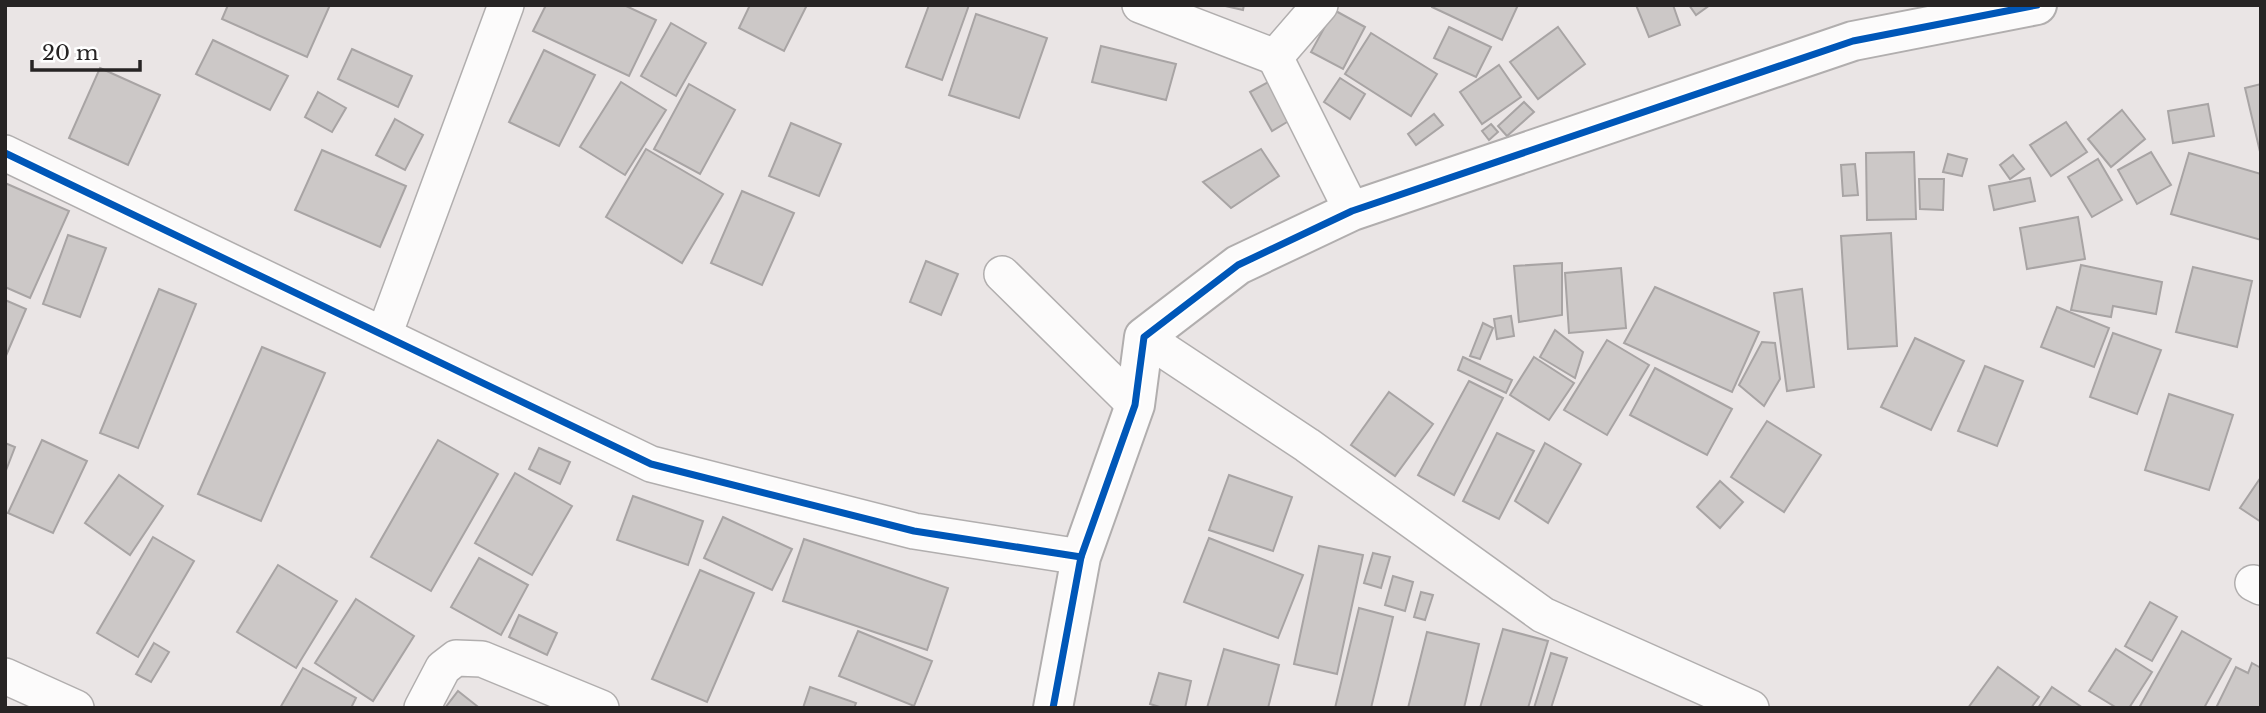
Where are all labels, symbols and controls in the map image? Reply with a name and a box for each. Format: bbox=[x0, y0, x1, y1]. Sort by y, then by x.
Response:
scale bar bbox=[32, 28, 140, 72]
text: 20 m bbox=[42, 40, 99, 66]

